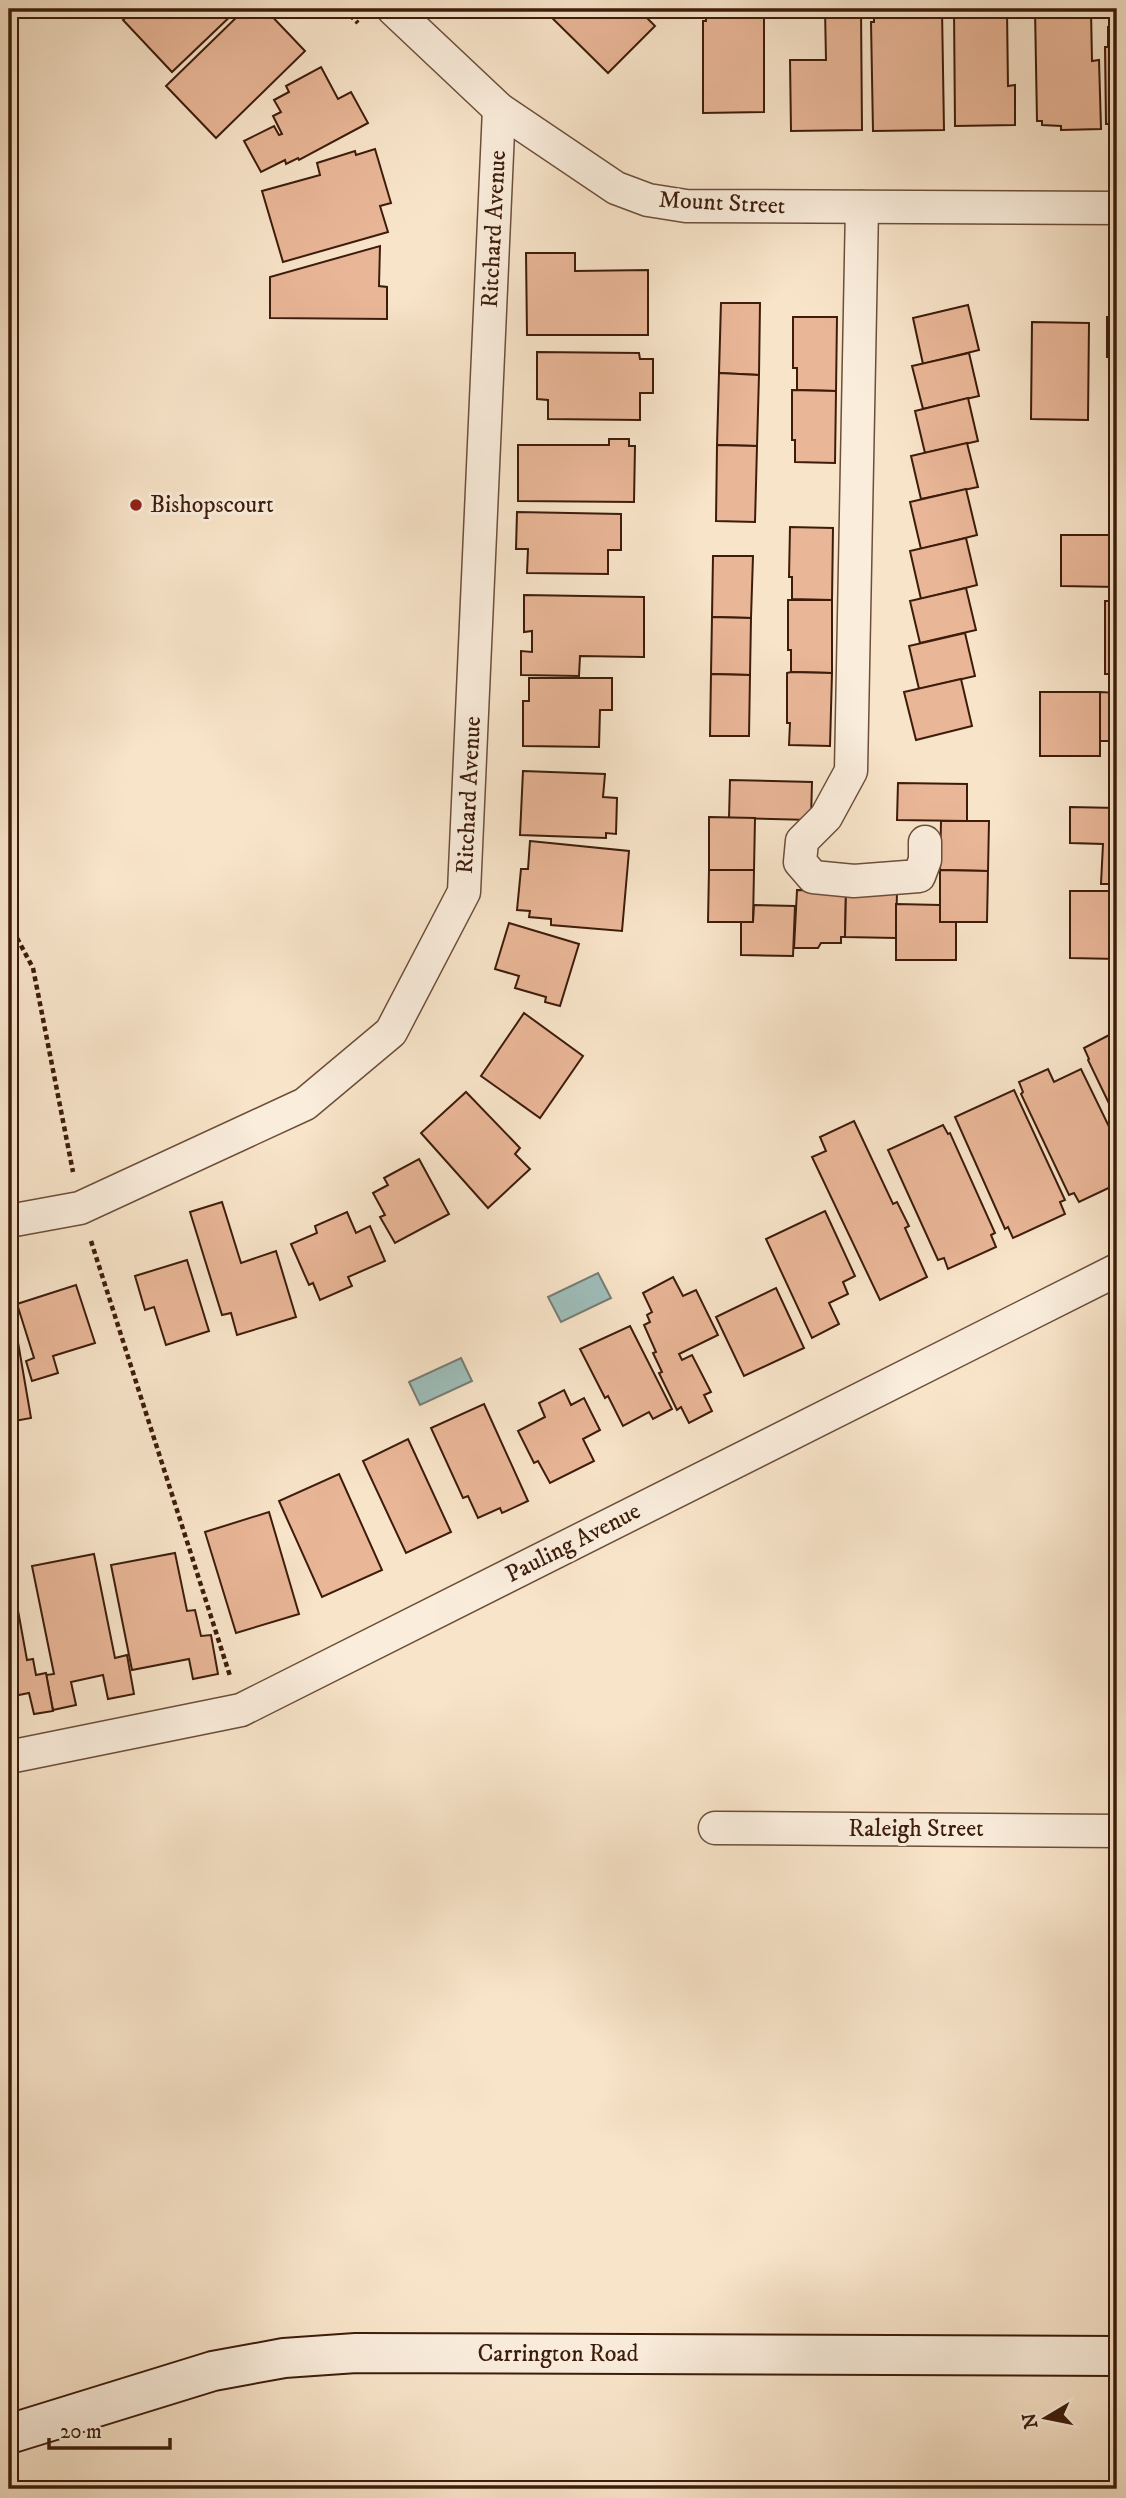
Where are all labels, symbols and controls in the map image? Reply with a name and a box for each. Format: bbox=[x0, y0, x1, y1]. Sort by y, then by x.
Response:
street label: Ritchard Avenue bbox=[475, 149, 513, 309]
street label: Mount Street bbox=[658, 185, 786, 221]
place label: Bishopscourt bbox=[150, 490, 274, 520]
marker: Bishopscourt bbox=[128, 497, 144, 513]
street label: Ritchard Avenue bbox=[450, 715, 488, 875]
street label: Pauling Avenue bbox=[500, 1496, 646, 1590]
street label: Raleigh Street bbox=[848, 1814, 984, 1844]
street label: Carrington Road bbox=[477, 2339, 639, 2369]
north arrow bbox=[1010, 2382, 1080, 2452]
scale bar bbox=[49, 2407, 170, 2451]
text: N bbox=[1018, 2411, 1043, 2430]
text: 20 m bbox=[60, 2419, 102, 2445]

